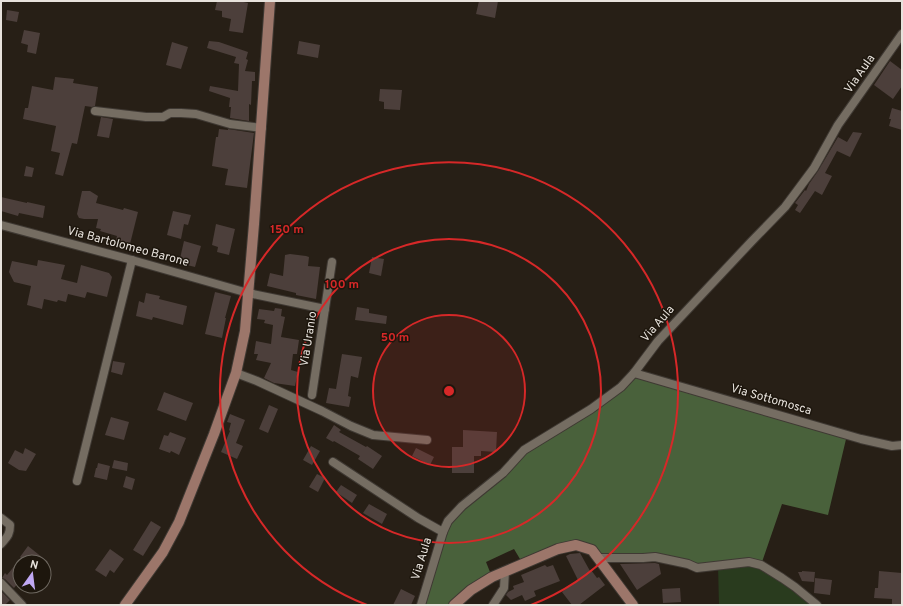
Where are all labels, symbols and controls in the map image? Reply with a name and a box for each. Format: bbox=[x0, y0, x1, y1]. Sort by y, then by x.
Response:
street label: Via Aula bbox=[841, 51, 879, 97]
text: 150 m bbox=[270, 222, 304, 238]
street label: Via Bartolomeo Barone bbox=[65, 223, 191, 271]
text: 100 m bbox=[325, 277, 359, 293]
street label: Via Aula bbox=[638, 302, 678, 346]
street label: Via Uranio bbox=[297, 310, 321, 368]
text: 50 m bbox=[381, 330, 409, 346]
street label: Via Sottomosca bbox=[729, 381, 813, 419]
centre of rings bbox=[442, 384, 456, 398]
street label: Via Aula bbox=[408, 536, 436, 582]
north arrow bbox=[12, 554, 52, 594]
text: N bbox=[29, 558, 40, 573]

